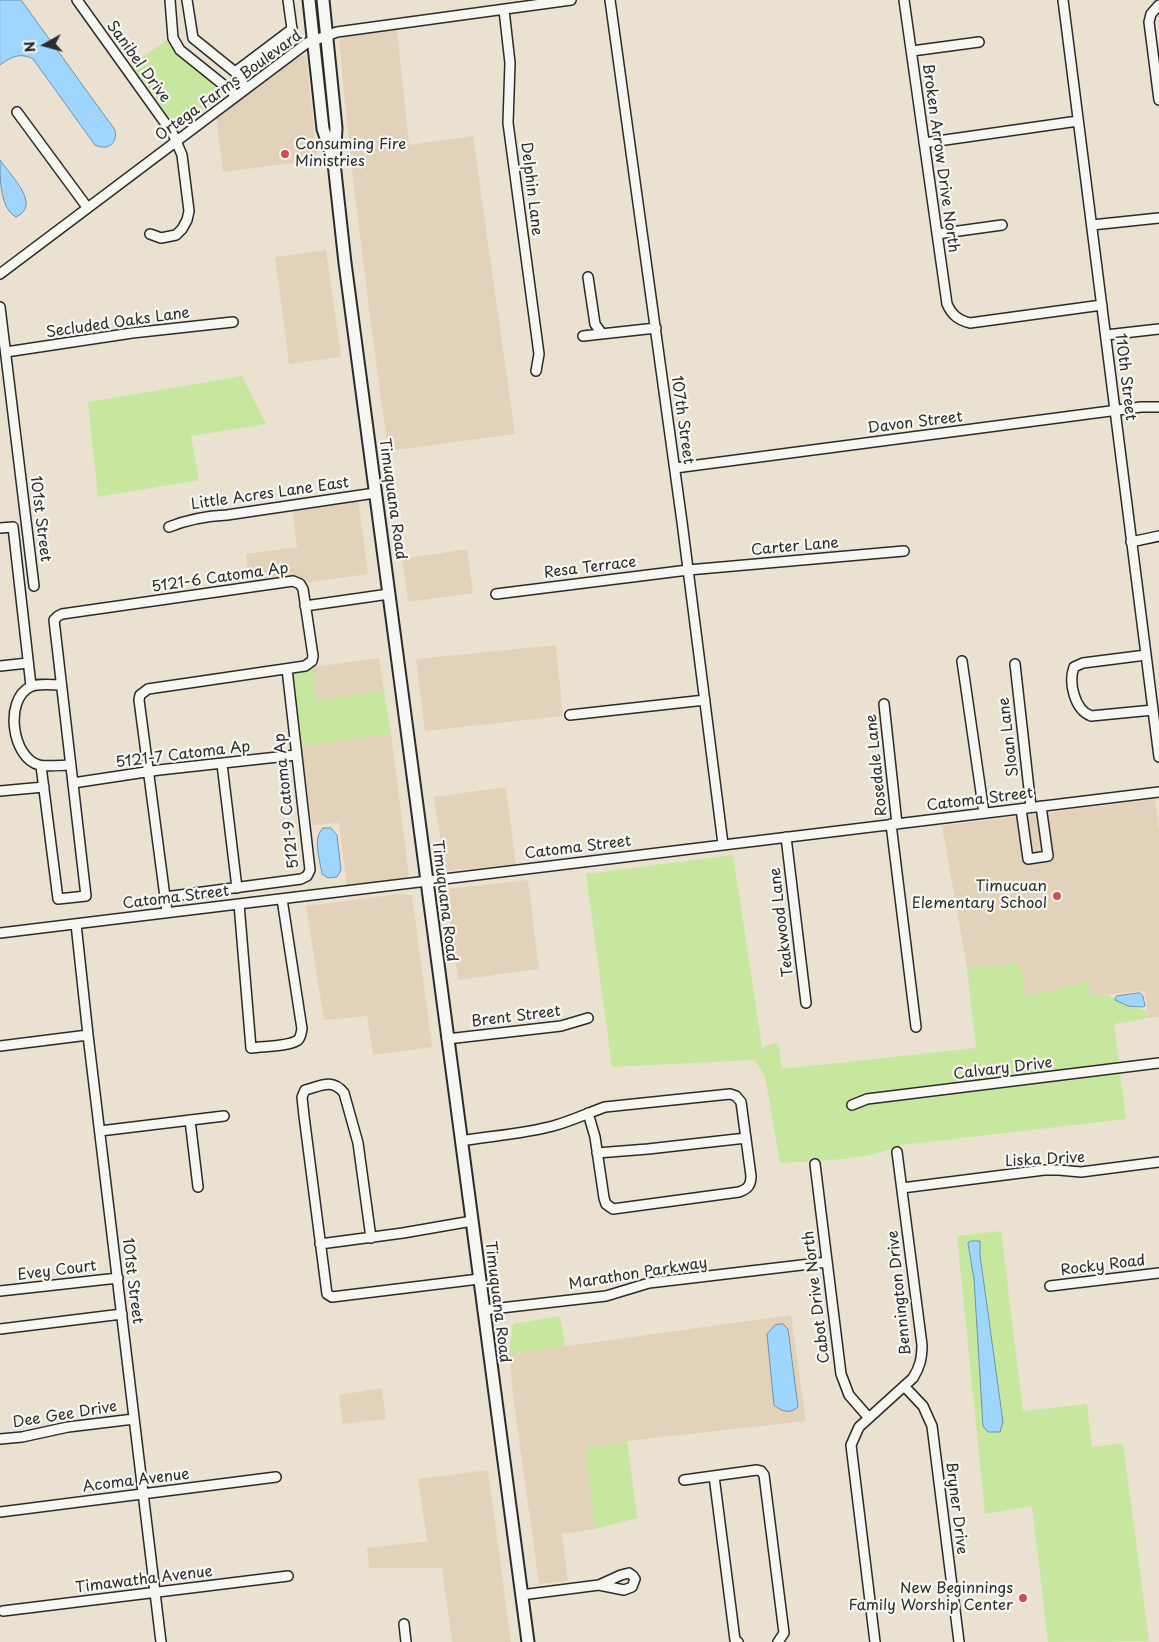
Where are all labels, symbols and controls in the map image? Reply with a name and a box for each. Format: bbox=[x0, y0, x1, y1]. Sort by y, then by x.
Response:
street label: Sanibel Drive bbox=[102, 18, 174, 106]
north arrow bbox=[20, 20, 70, 70]
street label: Ortega Farms Boulevard bbox=[152, 27, 306, 145]
text: N bbox=[19, 40, 41, 54]
street label: Broken Arrow Drive North bbox=[918, 62, 962, 254]
place label: Consuming Fire Ministries bbox=[295, 136, 406, 171]
street label: Delphin Lane bbox=[516, 141, 546, 237]
marker: Consuming Fire Ministries bbox=[279, 148, 291, 160]
street label: Secluded Oaks Lane bbox=[45, 304, 191, 342]
street label: 110th Street bbox=[1111, 332, 1139, 422]
street label: 107th Street bbox=[667, 375, 697, 465]
street label: Davon Street bbox=[866, 408, 964, 438]
street label: Timuquana Road bbox=[375, 437, 409, 561]
street label: Little Acres Lane East bbox=[190, 474, 350, 514]
street label: 101st Street bbox=[26, 475, 54, 563]
street label: Carter Lane bbox=[750, 534, 840, 560]
street label: Resa Terrace bbox=[543, 553, 637, 583]
street label: 5121-6 Catoma Ap bbox=[150, 559, 290, 597]
street label: Sloan Lane bbox=[995, 696, 1023, 778]
street label: Rosedale Lane bbox=[863, 713, 891, 817]
street label: 5121-9 Catoma Ap bbox=[271, 732, 303, 870]
street label: 5121-7 Catoma Ap bbox=[115, 738, 251, 772]
street label: Catoma Street bbox=[926, 785, 1034, 815]
street label: Catoma Street bbox=[524, 833, 632, 863]
street label: Timuquana Road bbox=[428, 839, 460, 963]
street label: Teakwood Lane bbox=[766, 866, 798, 978]
place label: Timucuan Elementary School bbox=[912, 878, 1047, 913]
street label: Catoma Street bbox=[122, 883, 230, 913]
marker: Timucuan Elementary School bbox=[1051, 890, 1063, 902]
street label: Brent Street bbox=[470, 1003, 562, 1031]
street label: Calvary Drive bbox=[952, 1054, 1054, 1084]
street label: Liska Drive bbox=[1005, 1149, 1085, 1171]
street label: Cabot Drive North bbox=[800, 1230, 834, 1364]
street label: Bennington Drive bbox=[884, 1230, 916, 1356]
street label: 101st Street bbox=[118, 1237, 146, 1325]
street label: Timuquana Road bbox=[481, 1240, 513, 1364]
street label: Rocky Road bbox=[1060, 1252, 1146, 1280]
street label: Marathon Parkway bbox=[567, 1254, 709, 1294]
street label: Evey Court bbox=[16, 1257, 98, 1285]
street label: Dee Gee Drive bbox=[12, 1398, 118, 1432]
street label: Bryner Drive bbox=[941, 1461, 971, 1555]
street label: Acoma Avenue bbox=[82, 1466, 190, 1496]
street label: Timawatha Avenue bbox=[74, 1563, 214, 1597]
place label: New Beginnings Family Worship Center bbox=[849, 1580, 1013, 1615]
marker: New Beginnings Family Worship Center bbox=[1017, 1592, 1029, 1604]

